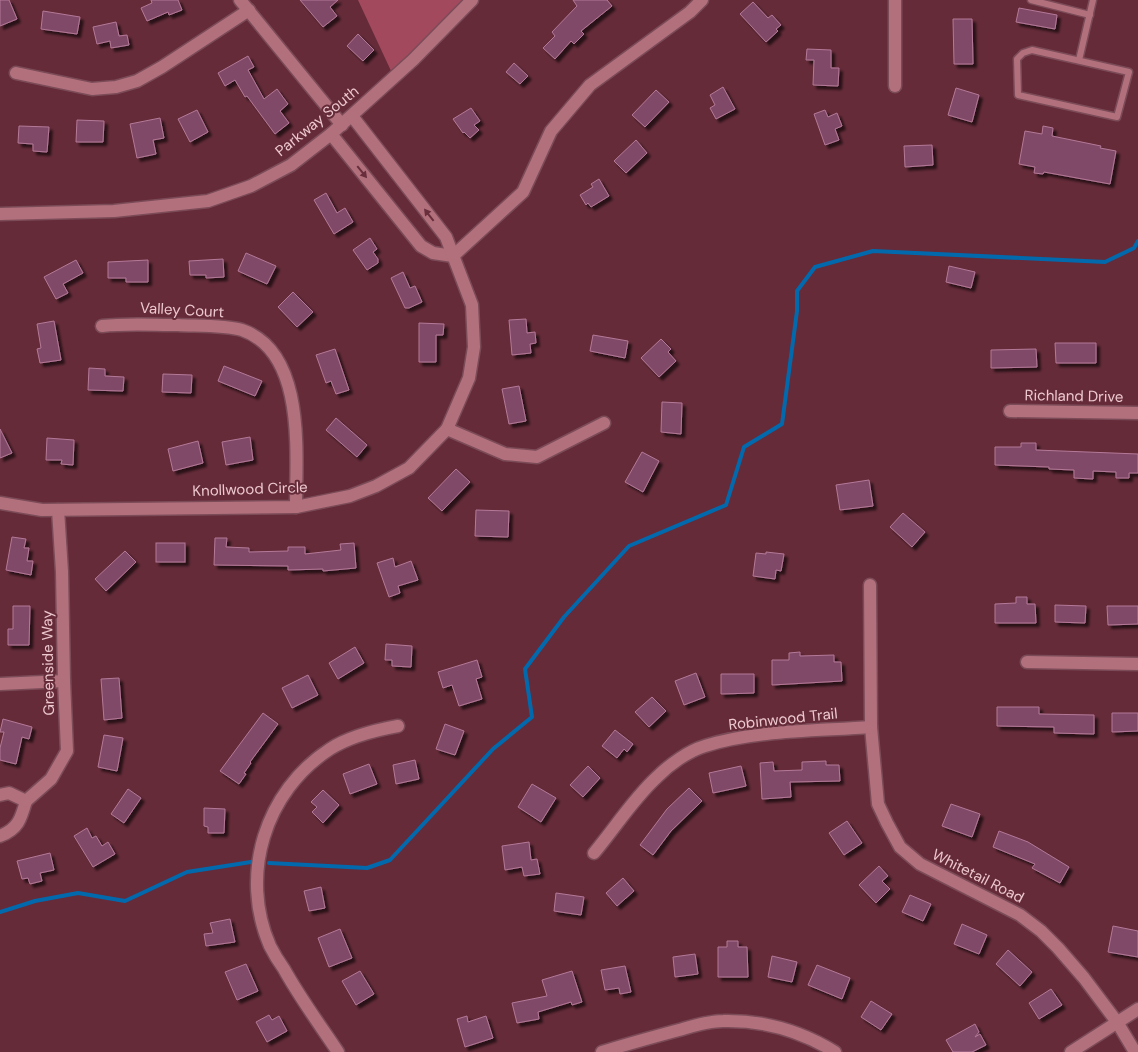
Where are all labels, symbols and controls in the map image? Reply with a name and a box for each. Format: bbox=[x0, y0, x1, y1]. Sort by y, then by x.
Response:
street label: Parkway South bbox=[271, 81, 363, 161]
one-way arrow bbox=[356, 165, 367, 178]
one-way arrow bbox=[423, 209, 434, 222]
street label: Valley Court bbox=[139, 298, 225, 322]
street label: Richland Drive bbox=[1024, 385, 1124, 407]
street label: Knollwood Circle bbox=[192, 477, 308, 501]
street label: Greenside Way bbox=[37, 609, 59, 716]
street label: Robinwood Trail bbox=[727, 703, 839, 735]
street label: Whitetail Road bbox=[929, 844, 1027, 908]

